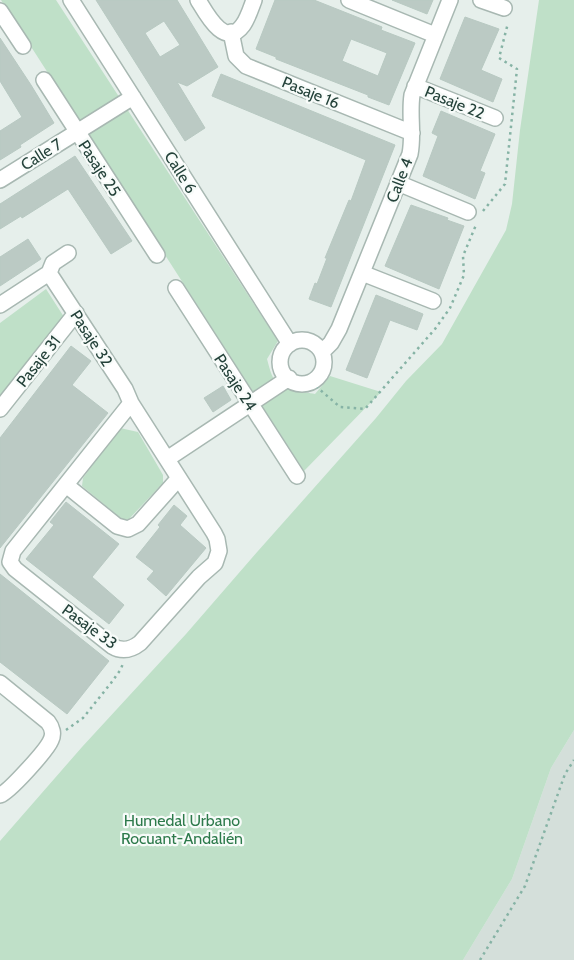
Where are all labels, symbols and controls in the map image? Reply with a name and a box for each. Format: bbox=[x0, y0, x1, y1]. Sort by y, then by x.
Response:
street label: Pasaje 16 bbox=[279, 72, 342, 113]
street label: Pasaje 22 bbox=[422, 82, 488, 123]
street label: Calle 7 bbox=[17, 134, 65, 174]
street label: Pasaje 25 bbox=[74, 137, 125, 200]
street label: Calle 6 bbox=[160, 148, 201, 197]
street label: Calle 4 bbox=[382, 155, 417, 205]
street label: Pasaje 32 bbox=[66, 307, 117, 370]
street label: Pasaje 31 bbox=[12, 332, 64, 391]
street label: Pasaje 24 bbox=[210, 350, 261, 414]
street label: Pasaje 33 bbox=[58, 600, 121, 653]
park label: Humedal Urbano Rocuant-Andalién bbox=[121, 811, 243, 848]

